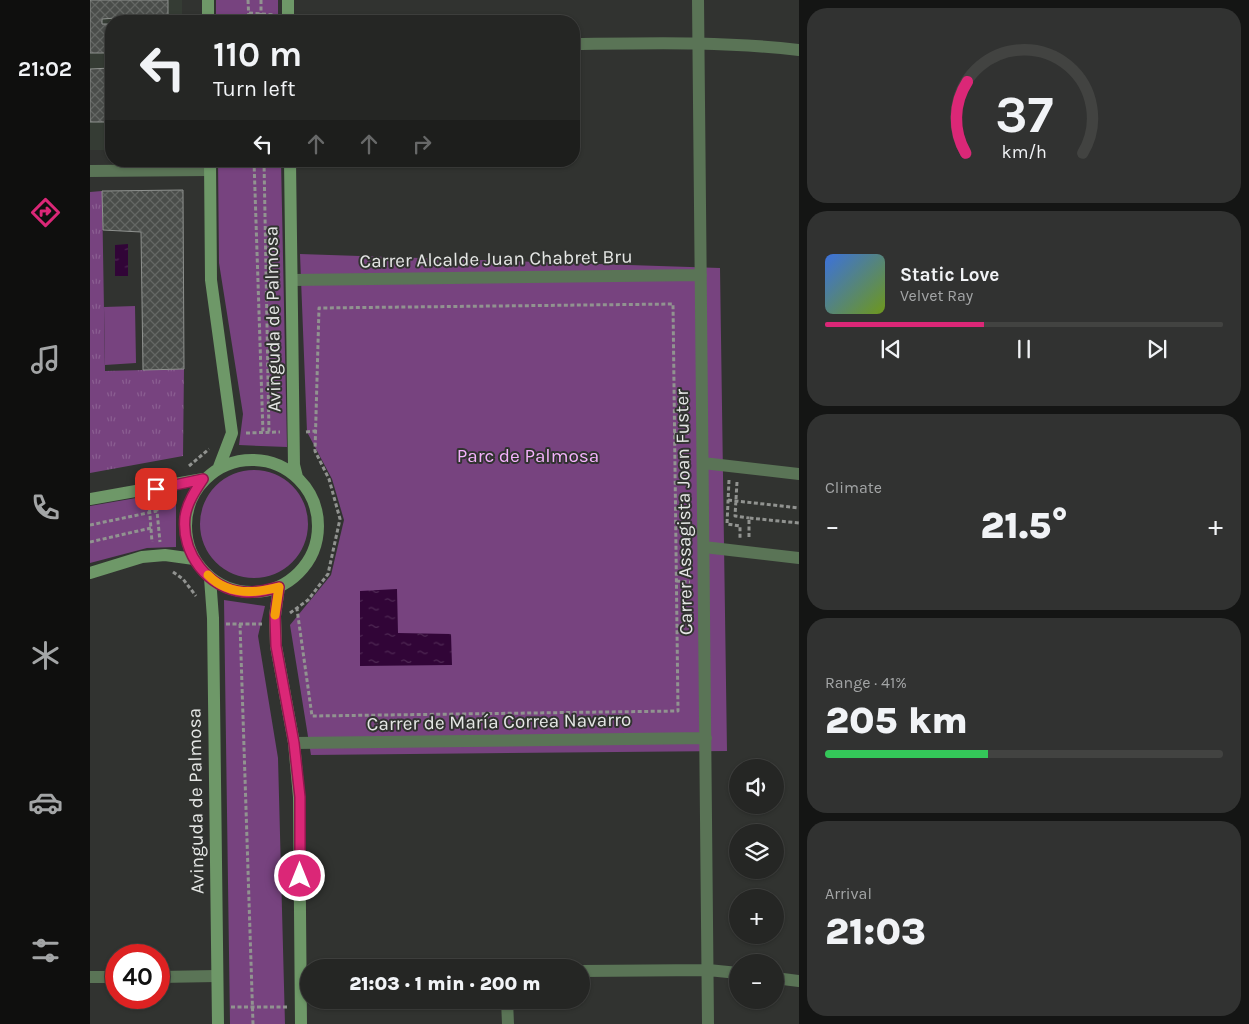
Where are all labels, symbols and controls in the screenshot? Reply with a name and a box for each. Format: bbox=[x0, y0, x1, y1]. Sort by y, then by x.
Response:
text: 110 m bbox=[213, 34, 302, 75]
icon: left bbox=[130, 35, 195, 100]
text: 21:02 bbox=[18, 56, 72, 82]
text: Turn left bbox=[213, 76, 296, 102]
text: 37 bbox=[995, 84, 1053, 145]
icon: left bbox=[249, 130, 277, 158]
icon: ahead bbox=[302, 130, 330, 158]
icon: ahead bbox=[355, 130, 383, 158]
icon: right bbox=[408, 130, 436, 158]
text: km/h bbox=[1001, 142, 1047, 163]
icon: directions bbox=[28, 195, 63, 230]
street label: Avinguda de Palmosa bbox=[260, 226, 286, 412]
street label: Carrer Alcalde Juan Chabret Bru bbox=[359, 246, 633, 272]
text: Static Love bbox=[900, 264, 999, 286]
text: Velvet Ray bbox=[900, 286, 973, 305]
icon: previous bbox=[877, 335, 905, 363]
icon: pause bbox=[1010, 335, 1038, 363]
icon: next bbox=[1143, 335, 1171, 363]
icon: music bbox=[28, 342, 63, 377]
street label: Carrer Assagista Joan Fuster bbox=[671, 389, 697, 635]
park label: Parc de Palmosa bbox=[457, 445, 599, 467]
pin bbox=[135, 468, 177, 510]
icon: arrive bbox=[142, 475, 170, 503]
text: Climate bbox=[825, 478, 882, 497]
icon: phone bbox=[28, 490, 63, 525]
text: 21.5° bbox=[980, 503, 1068, 548]
text: − bbox=[825, 509, 840, 542]
text: + bbox=[1208, 509, 1223, 542]
icon: climate bbox=[28, 638, 63, 673]
text: Range · 41% bbox=[825, 673, 907, 692]
text: 205 km bbox=[825, 698, 968, 743]
street label: Avinguda de Palmosa bbox=[183, 708, 209, 894]
street label: Carrer de María Correa Navarro bbox=[367, 709, 631, 735]
map controls bbox=[729, 759, 784, 1009]
button: sound bbox=[729, 759, 784, 814]
icon: car bbox=[28, 785, 63, 820]
button: layers bbox=[729, 824, 784, 879]
position arrow bbox=[273, 849, 325, 901]
text: Arrival bbox=[825, 884, 872, 903]
button: + bbox=[729, 889, 784, 944]
text: 21:03 bbox=[825, 909, 926, 954]
icon: filters bbox=[28, 933, 63, 968]
speed limit sign: 40 bbox=[105, 944, 170, 1009]
button: − bbox=[729, 954, 784, 1009]
text: 21:03 · 1 min · 200 m bbox=[349, 973, 541, 995]

